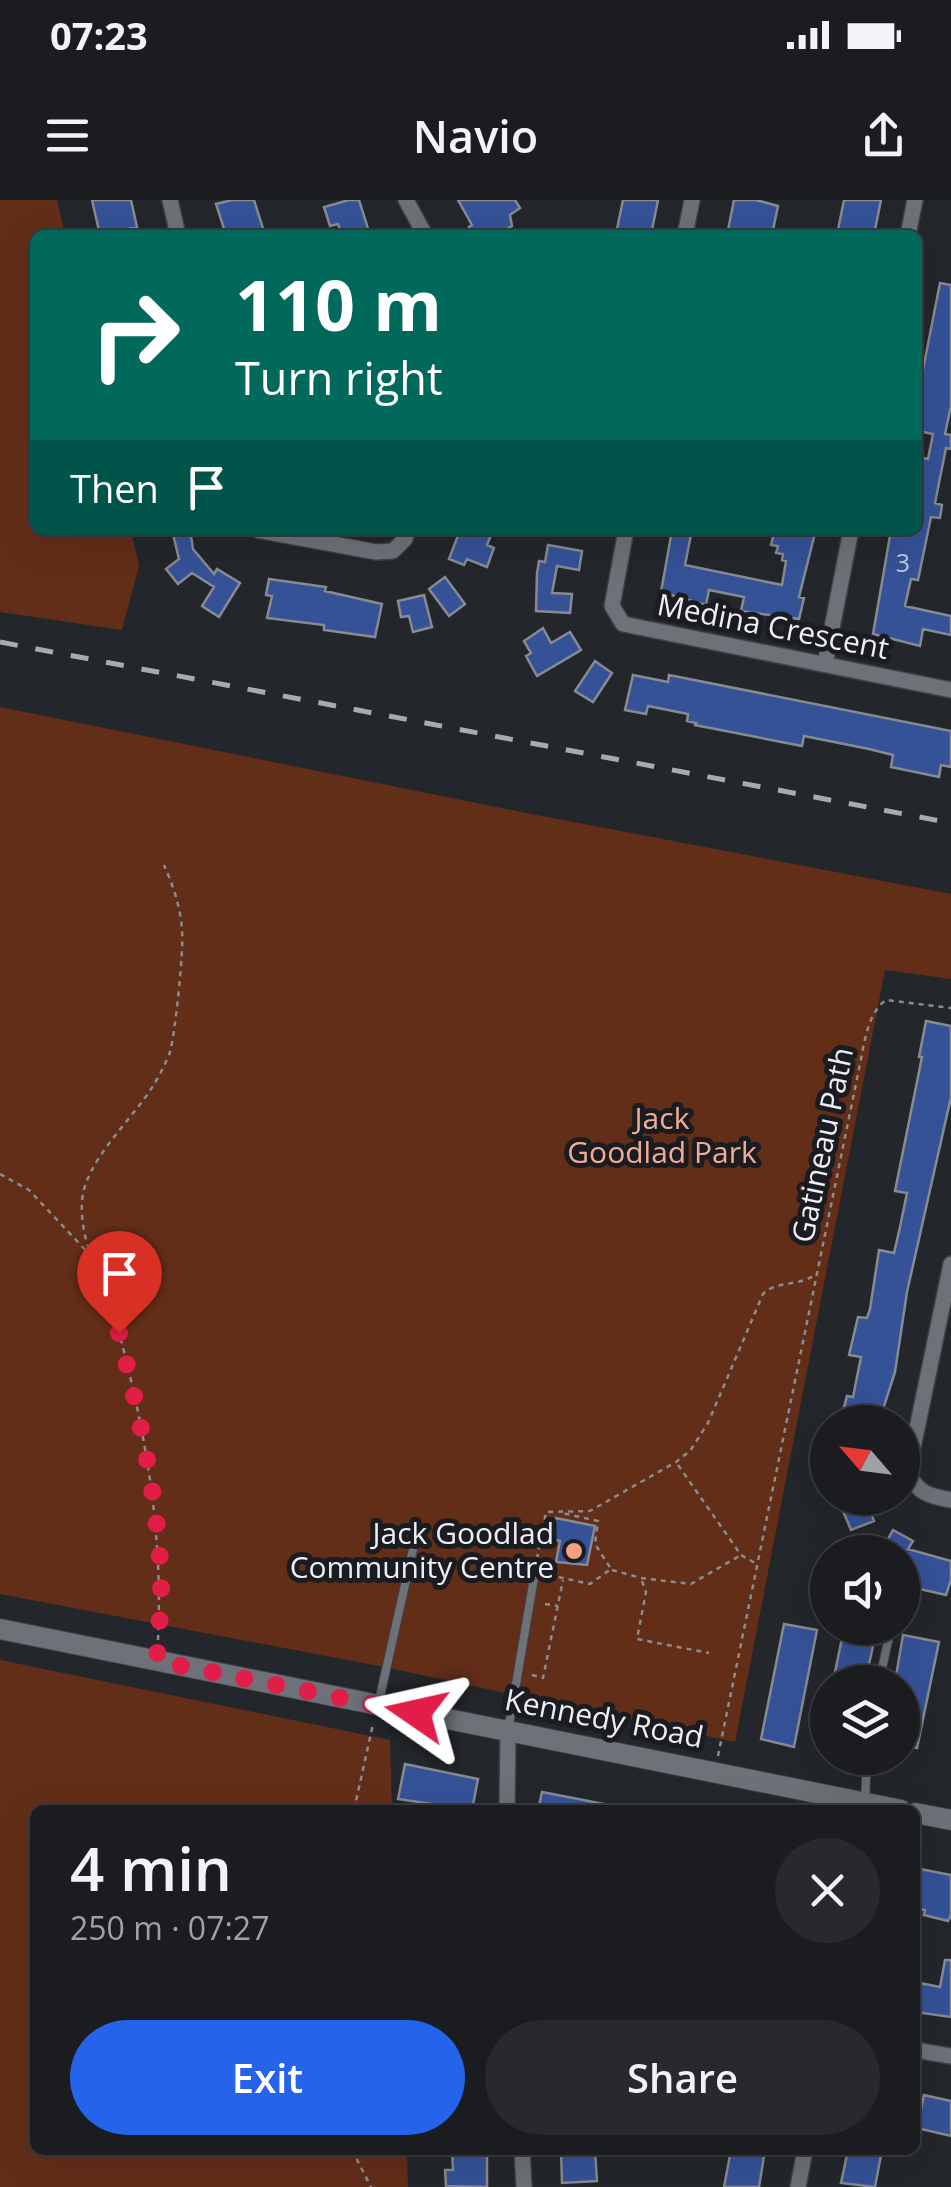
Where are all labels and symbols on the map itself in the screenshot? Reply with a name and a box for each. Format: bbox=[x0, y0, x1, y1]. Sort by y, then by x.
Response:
house number: 3 bbox=[896, 545, 910, 579]
street label: Medina Crescent bbox=[654, 583, 893, 668]
street label: Gatineau Path bbox=[781, 1043, 862, 1246]
park label: Jack Goodlad Park bbox=[567, 1097, 757, 1172]
pin bbox=[77, 1231, 162, 1334]
north arrow bbox=[810, 1405, 920, 1515]
place label: Jack Goodlad Community Centre bbox=[290, 1512, 554, 1587]
marker: Jack Goodlad Community Centre bbox=[563, 1540, 585, 1562]
position arrow bbox=[364, 1661, 468, 1765]
street label: Kennedy Road bbox=[501, 1678, 707, 1757]

